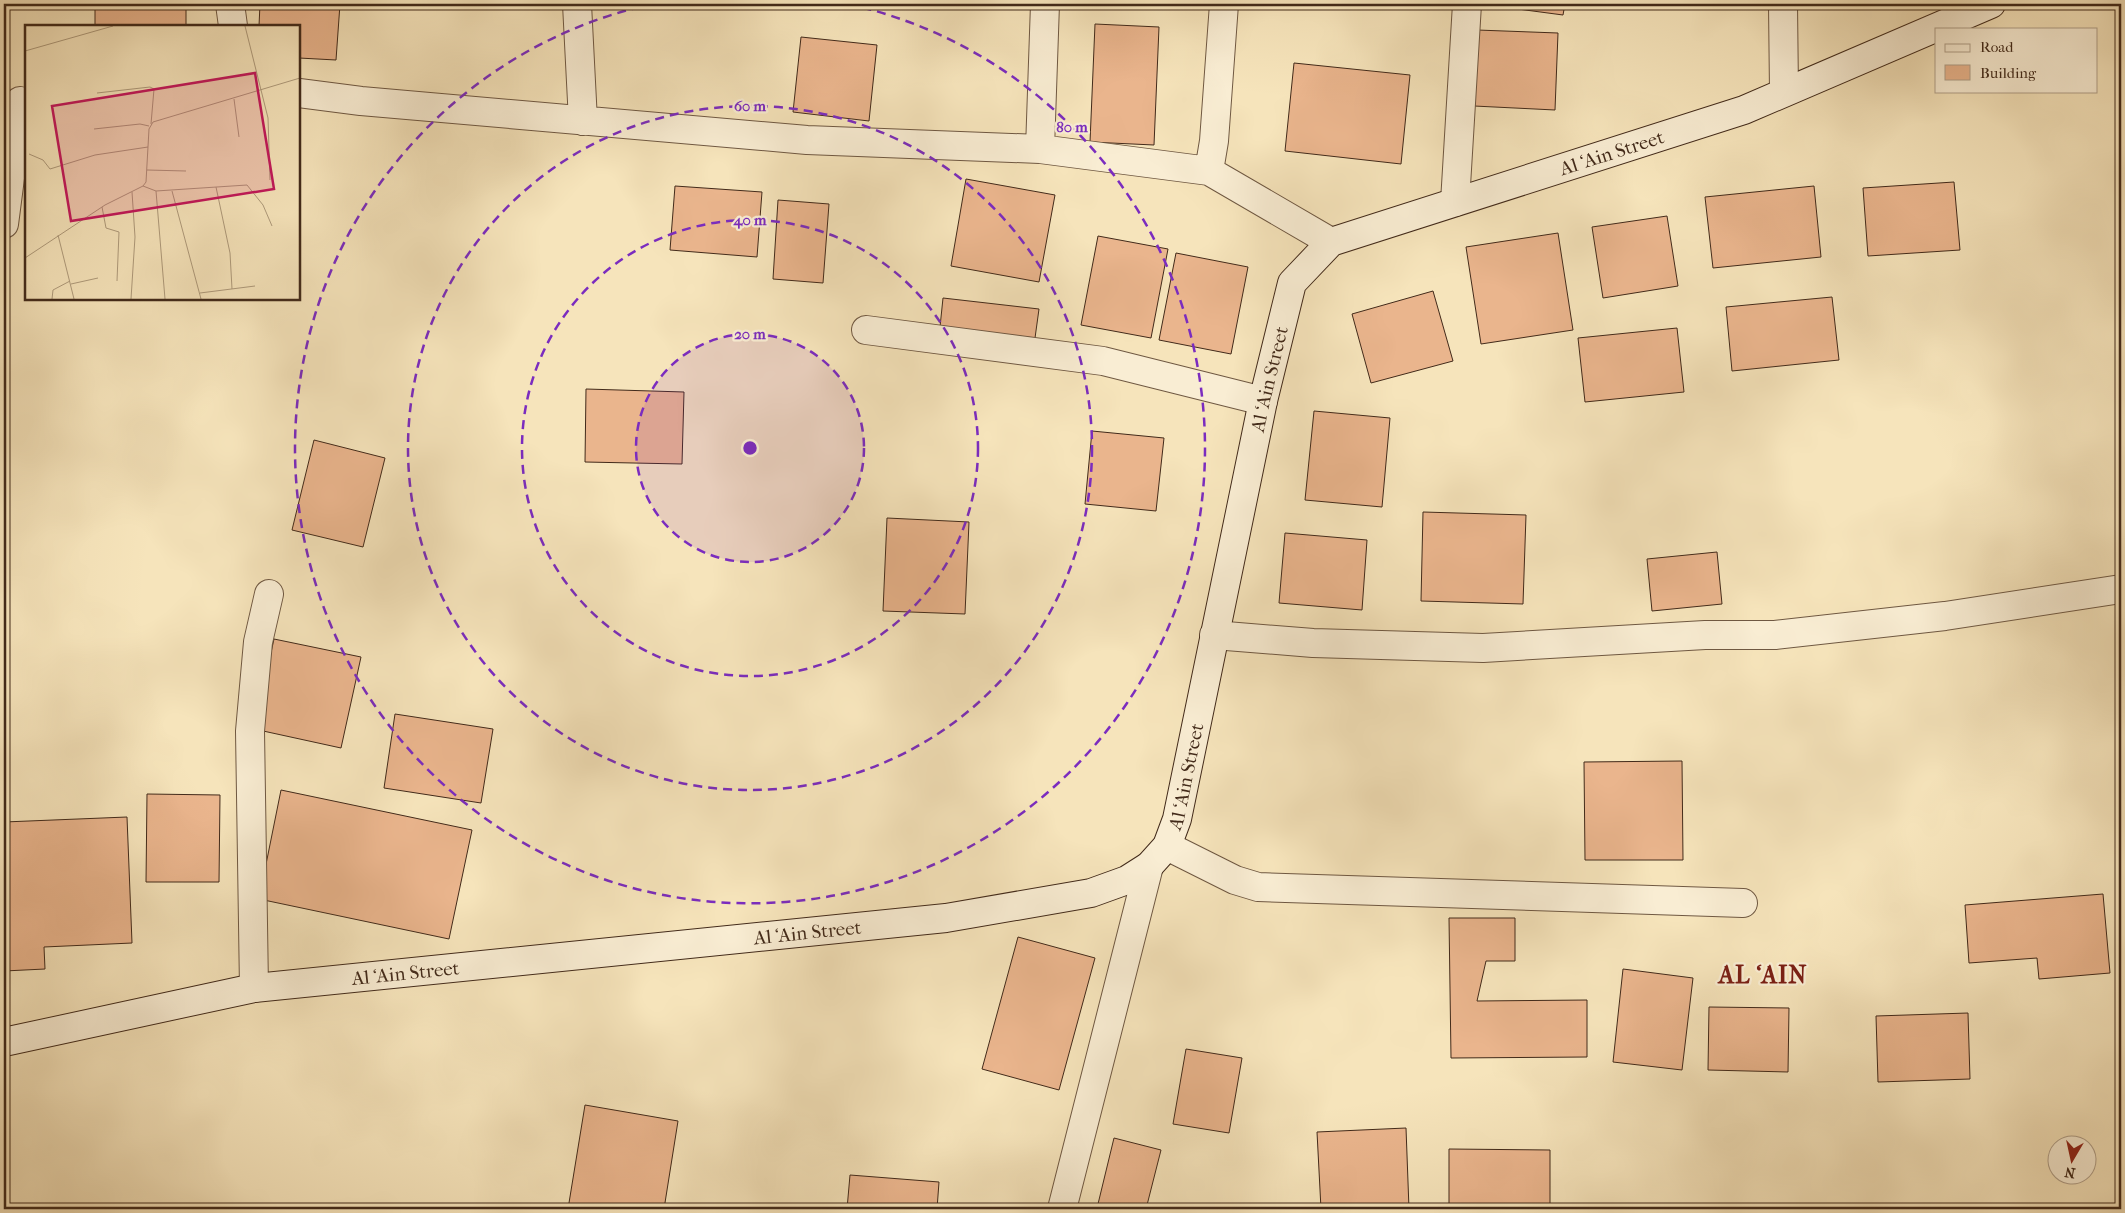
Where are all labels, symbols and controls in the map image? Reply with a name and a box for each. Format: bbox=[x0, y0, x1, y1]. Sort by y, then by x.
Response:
inset map bbox=[25, 25, 300, 300]
legend bbox=[1935, 28, 2098, 92]
text: Road bbox=[1980, 38, 2014, 56]
text: Building bbox=[1980, 64, 2037, 82]
text: 60 m bbox=[734, 97, 767, 115]
text: 80 m bbox=[1056, 118, 1088, 136]
street label: Al ‘Ain Street bbox=[1556, 126, 1667, 180]
text: 40 m bbox=[733, 211, 767, 229]
street label: Al ‘Ain Street bbox=[1247, 324, 1293, 435]
text: 20 m bbox=[734, 325, 766, 343]
centre of rings bbox=[741, 439, 759, 457]
street label: Al ‘Ain Street bbox=[1164, 721, 1208, 834]
street label: Al ‘Ain Street bbox=[752, 917, 863, 949]
street label: Al ‘Ain Street bbox=[350, 957, 461, 990]
district label: AL ‘AIN bbox=[1716, 961, 1808, 989]
north arrow bbox=[2048, 1136, 2098, 1186]
text: N bbox=[2063, 1163, 2077, 1182]

